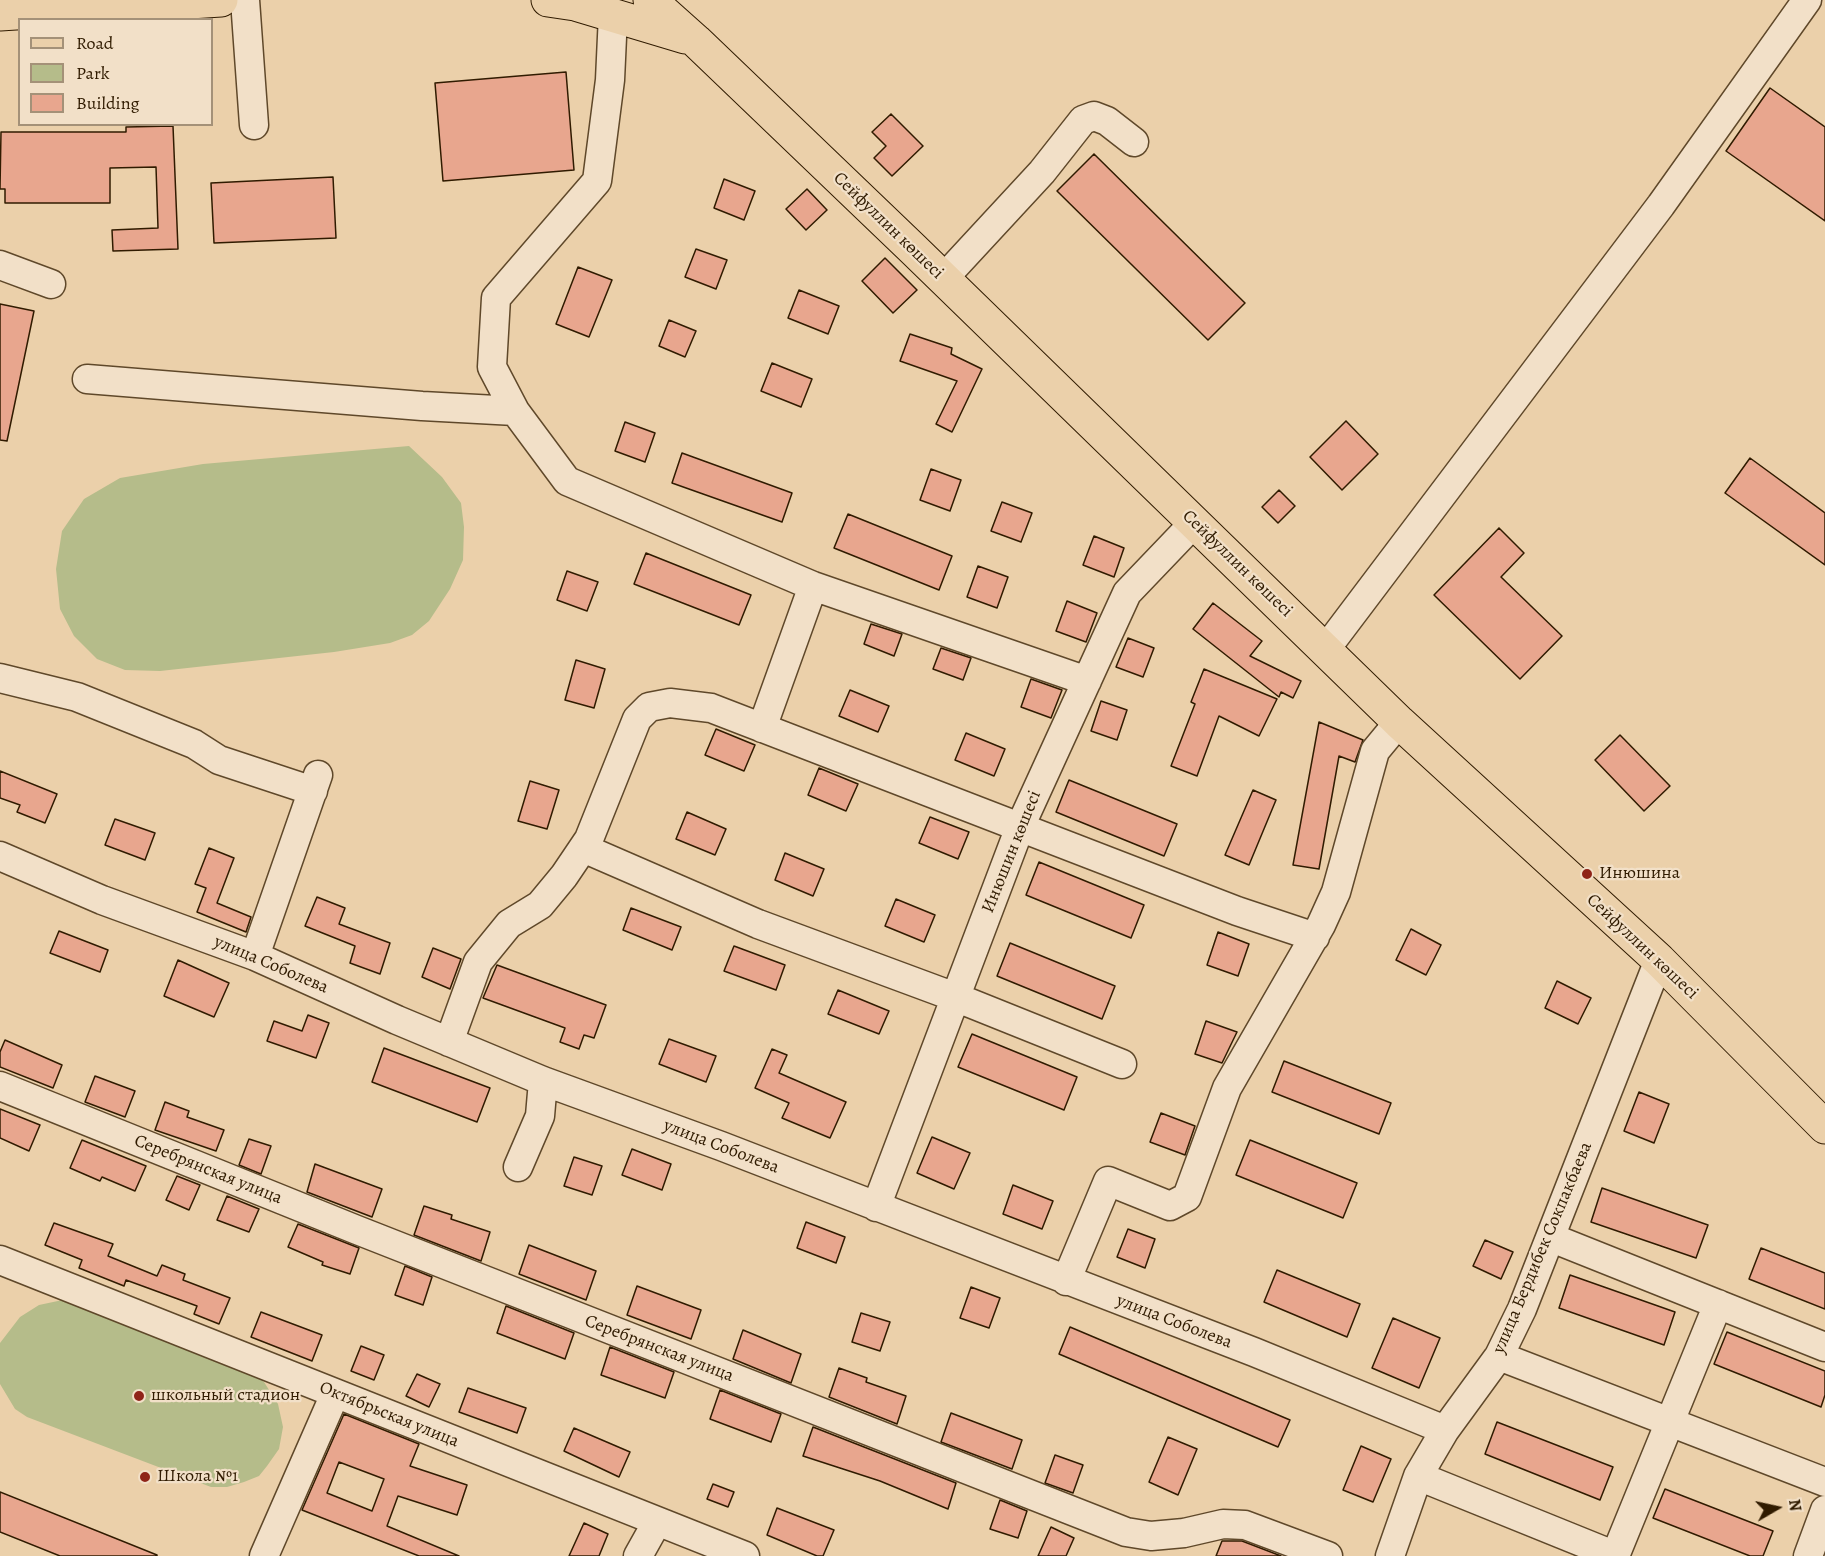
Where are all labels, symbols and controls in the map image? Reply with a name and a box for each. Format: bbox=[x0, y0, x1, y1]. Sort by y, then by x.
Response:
legend bbox=[18, 18, 213, 126]
text: Road bbox=[76, 31, 113, 55]
text: Park bbox=[76, 61, 110, 85]
text: Building bbox=[76, 91, 140, 115]
street label: Сейфуллин көшесі bbox=[828, 168, 948, 284]
street label: Сейфуллин көшесі bbox=[1177, 506, 1297, 622]
street label: Инюшин көшесі bbox=[978, 788, 1046, 916]
place label: Инюшина bbox=[1599, 863, 1680, 885]
marker: Инюшина bbox=[1580, 867, 1594, 881]
street label: Сейфуллин көшесі bbox=[1582, 890, 1702, 1004]
street label: улица Соболева bbox=[211, 931, 331, 999]
street label: улица Соболева bbox=[660, 1115, 782, 1179]
street label: Серебрянская улица bbox=[131, 1130, 285, 1210]
street label: улица Бердибек Сокпакбаева bbox=[1489, 1139, 1597, 1357]
street label: улица Соболева bbox=[1113, 1290, 1235, 1354]
street label: Серебрянская улица bbox=[581, 1311, 737, 1387]
street label: Октябрьская улица bbox=[316, 1377, 462, 1453]
place label: школьный стадион bbox=[151, 1385, 300, 1407]
marker: школьный стадион bbox=[132, 1389, 146, 1403]
place label: Школа №1 bbox=[157, 1466, 238, 1488]
marker: Школа №1 bbox=[138, 1470, 152, 1484]
north arrow bbox=[1747, 1478, 1807, 1538]
text: N bbox=[1783, 1498, 1807, 1513]

